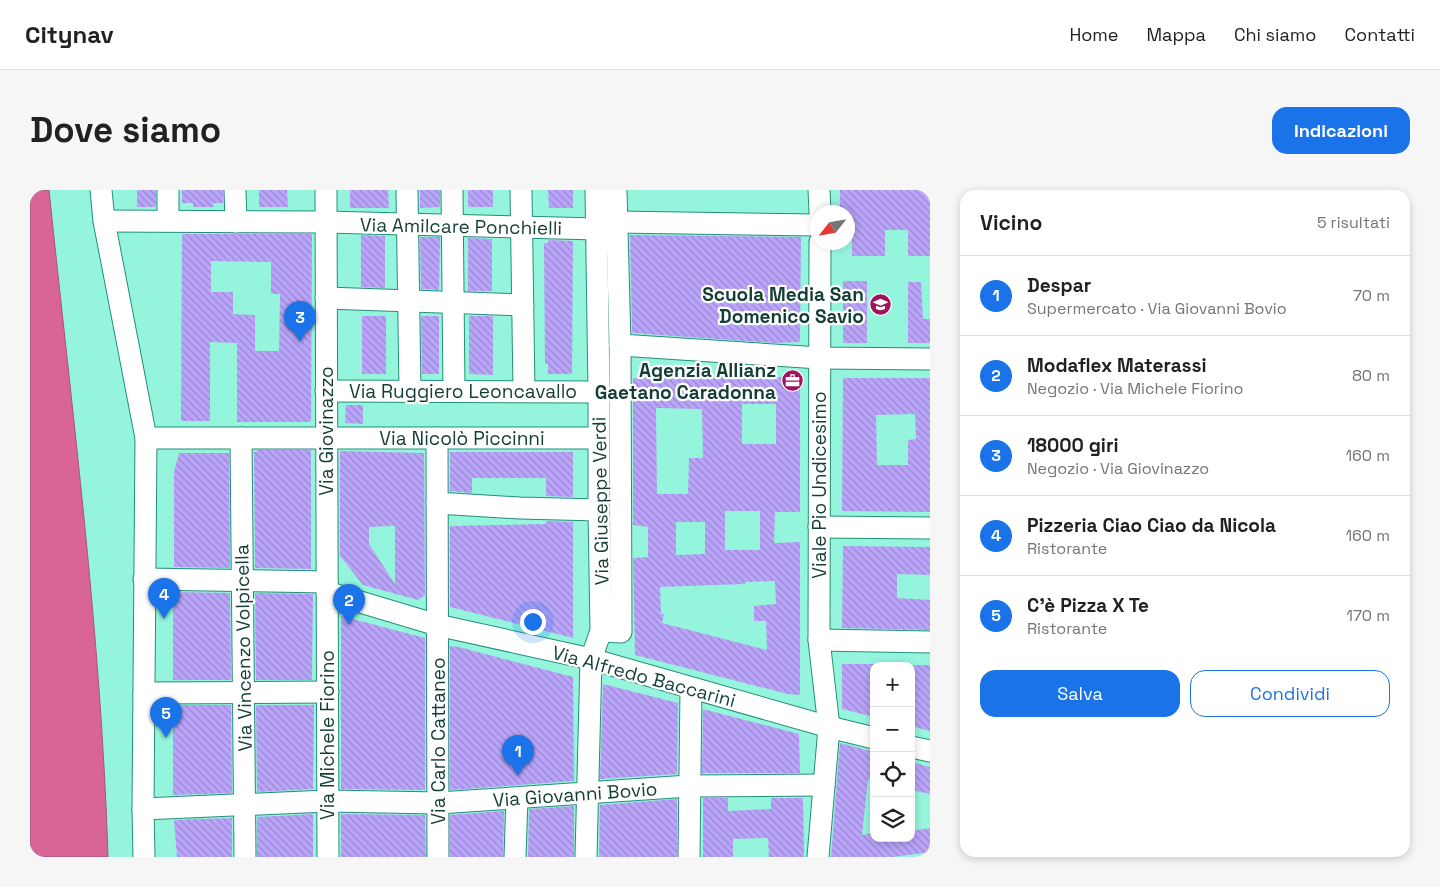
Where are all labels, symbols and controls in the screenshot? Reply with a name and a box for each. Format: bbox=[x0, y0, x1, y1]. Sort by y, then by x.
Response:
text: Citynav bbox=[25, 19, 114, 50]
text: Home bbox=[1069, 23, 1119, 46]
text: Mappa bbox=[1147, 23, 1206, 46]
text: Chi siamo bbox=[1234, 23, 1316, 46]
text: Contatti bbox=[1344, 23, 1415, 46]
button: Indicazioni bbox=[1272, 107, 1410, 154]
text: Dove siamo bbox=[30, 108, 221, 152]
north arrow bbox=[810, 205, 855, 250]
text: Vicino bbox=[980, 209, 1042, 236]
street label: Via Amilcare Ponchielli bbox=[360, 212, 562, 241]
text: 5 risultati bbox=[1317, 212, 1390, 233]
text: Despar bbox=[1027, 273, 1091, 298]
place label: Scuola Media San Domenico Savio bbox=[702, 282, 864, 329]
text: 1 bbox=[992, 285, 1000, 306]
text: 70 m bbox=[1353, 285, 1390, 306]
school or university icon: Scuola Media San Domenico Savio bbox=[868, 293, 892, 317]
text: Supermercato · Via Giovanni Bovio bbox=[1027, 298, 1287, 319]
pin: 3 bbox=[284, 301, 316, 342]
text: Modaflex Materassi bbox=[1027, 353, 1207, 378]
place label: Agenzia Allianz Gaetano Caradonna bbox=[595, 358, 776, 405]
text: 2 bbox=[991, 365, 1001, 386]
text: 80 m bbox=[1352, 365, 1390, 386]
street label: Via Giovinazzo bbox=[314, 366, 339, 496]
office icon: Agenzia Allianz Gaetano Caradonna bbox=[780, 369, 804, 393]
text: Negozio · Via Michele Fiorino bbox=[1027, 378, 1243, 399]
street label: Via Ruggiero Leoncavallo bbox=[349, 379, 577, 404]
street label: Viale Pio Undicesimo bbox=[807, 391, 832, 579]
street label: Via Giuseppe Verdi bbox=[587, 416, 614, 586]
street label: Via Nicolò Piccinni bbox=[379, 426, 545, 451]
text: 18000 giri bbox=[1027, 433, 1119, 458]
text: 3 bbox=[991, 445, 1001, 466]
text: 160 m bbox=[1345, 445, 1390, 466]
text: Negozio · Via Giovinazzo bbox=[1027, 458, 1209, 479]
text: Pizzeria Ciao Ciao da Nicola bbox=[1027, 513, 1276, 538]
text: 4 bbox=[991, 525, 1001, 546]
text: 160 m bbox=[1345, 525, 1390, 546]
text: Ristorante bbox=[1027, 538, 1107, 559]
street label: Via Vincenzo Volpicella bbox=[229, 544, 258, 752]
pin: 4 bbox=[148, 578, 180, 619]
pin: 2 bbox=[333, 584, 365, 625]
text: C'è Pizza X Te bbox=[1027, 593, 1149, 618]
text: 5 bbox=[991, 605, 1001, 626]
text: 170 m bbox=[1346, 605, 1390, 626]
your location bbox=[520, 609, 546, 635]
text: Ristorante bbox=[1027, 618, 1107, 639]
street label: Via Alfredo Baccarini bbox=[549, 640, 738, 713]
street label: Via Michele Fiorino bbox=[315, 650, 340, 820]
street label: Via Carlo Cattaneo bbox=[426, 657, 451, 825]
map controls bbox=[870, 662, 915, 842]
button: + bbox=[870, 662, 915, 707]
button: Salva bbox=[980, 670, 1180, 717]
button: Condividi bbox=[1190, 670, 1390, 717]
pin: 5 bbox=[150, 697, 182, 738]
button: − bbox=[870, 707, 915, 752]
pin: 1 bbox=[502, 735, 534, 776]
button: locate bbox=[870, 752, 915, 797]
street label: Via Giovanni Bovio bbox=[492, 776, 658, 813]
button: layers bbox=[870, 797, 915, 842]

